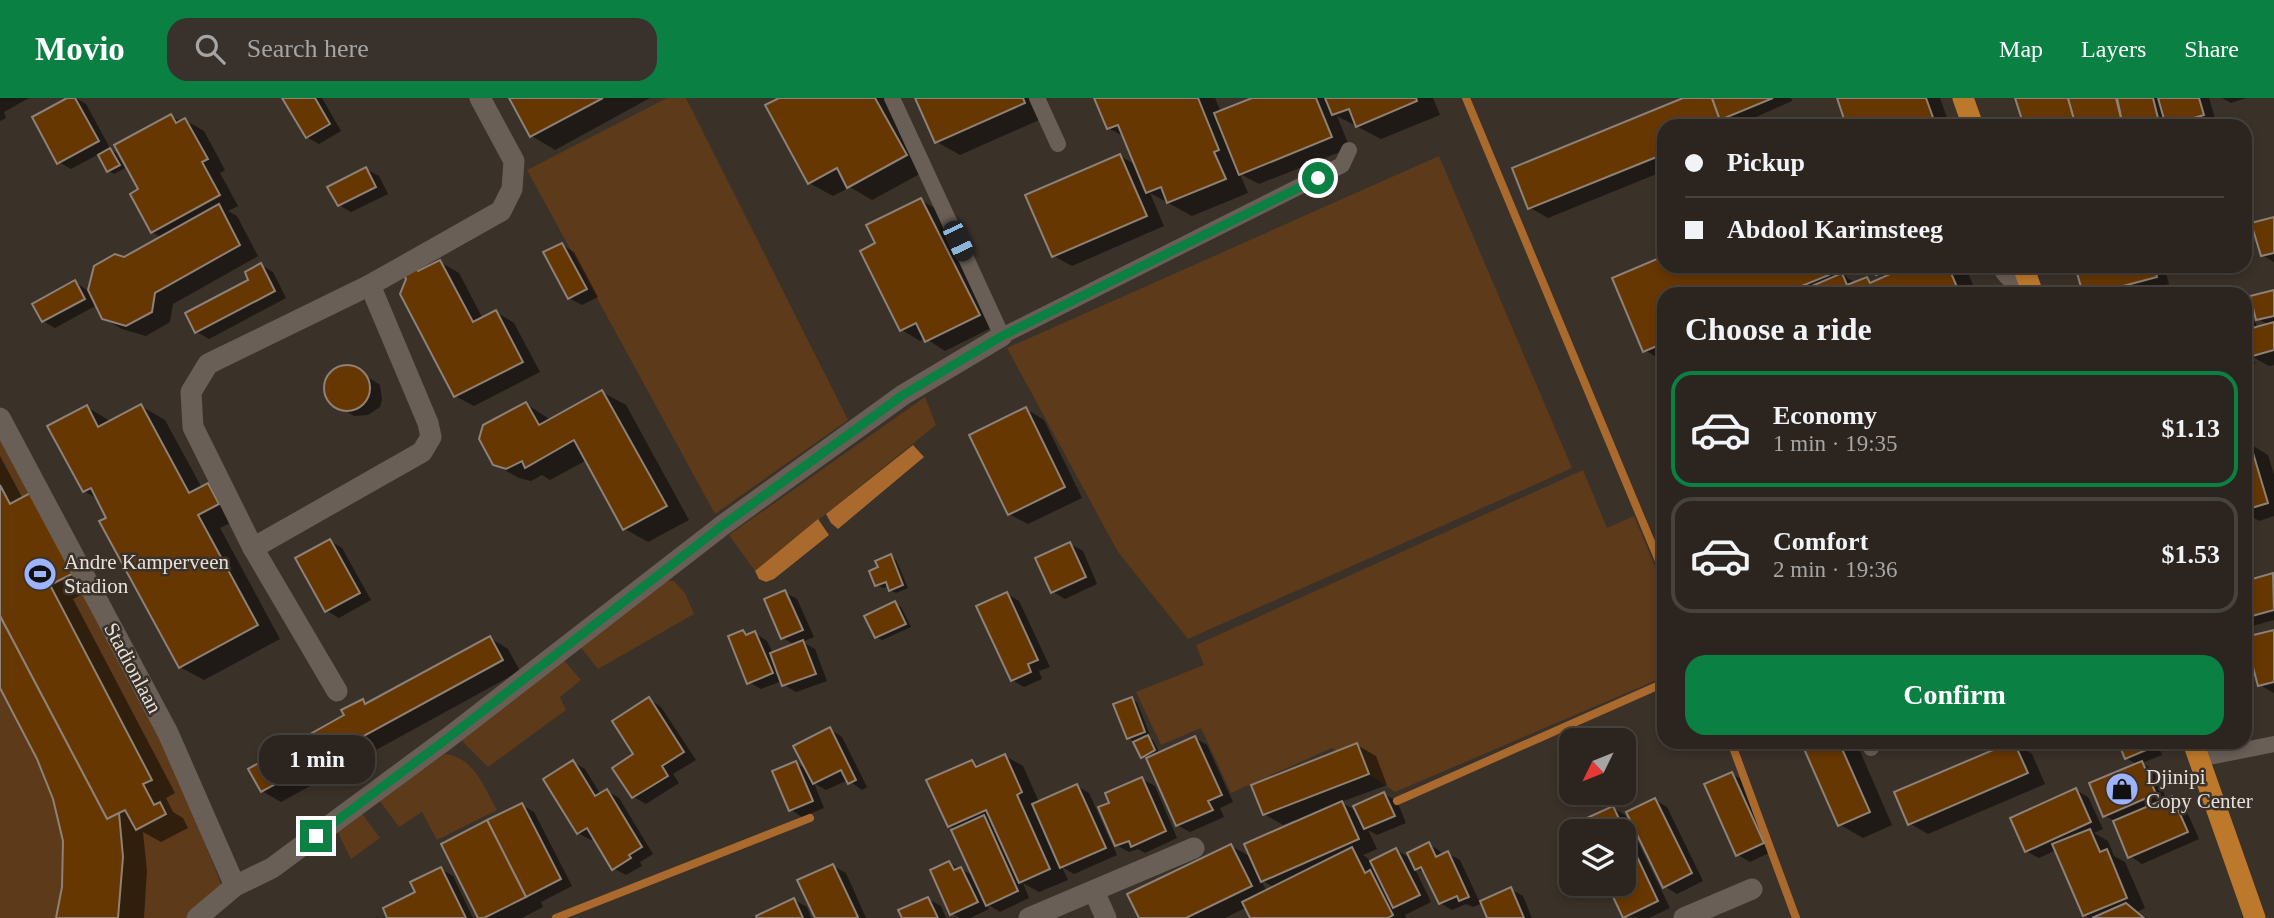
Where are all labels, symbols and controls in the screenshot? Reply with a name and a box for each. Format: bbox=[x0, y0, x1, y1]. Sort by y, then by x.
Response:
search box bbox=[167, 18, 657, 81]
icon: search bbox=[191, 30, 229, 68]
text: Movio bbox=[35, 31, 125, 67]
text: Search here bbox=[247, 34, 369, 63]
text: Map bbox=[1999, 36, 2043, 62]
text: Layers bbox=[2081, 36, 2146, 62]
text: Share bbox=[2184, 36, 2239, 62]
text: Pickup bbox=[1727, 148, 1805, 177]
route start bbox=[1302, 162, 1334, 194]
text: Abdool Karimsteeg bbox=[1727, 215, 1943, 244]
car bbox=[940, 218, 977, 264]
text: Choose a ride bbox=[1685, 311, 1872, 347]
icon: car bbox=[1689, 398, 1752, 461]
text: Economy bbox=[1773, 401, 1877, 430]
text: $1.13 bbox=[2162, 414, 2220, 443]
text: 1 min · 19:35 bbox=[1773, 431, 1898, 456]
icon: car bbox=[1689, 524, 1752, 587]
text: Comfort bbox=[1773, 527, 1868, 556]
text: $1.53 bbox=[2162, 540, 2220, 569]
place label: Andre Kamperveen Stadion bbox=[64, 550, 230, 598]
sports icon: Andre Kamperveen Stadion bbox=[21, 555, 59, 593]
text: 2 min · 19:36 bbox=[1773, 557, 1898, 582]
street label: Stadionlaan bbox=[99, 619, 167, 718]
button: Confirm bbox=[1685, 655, 2224, 735]
north arrow bbox=[1559, 728, 1636, 805]
map controls bbox=[1559, 728, 1636, 896]
callout: 1 min bbox=[258, 734, 374, 784]
text: 1 min bbox=[289, 747, 345, 772]
place label: Djinipi Copy Center bbox=[2146, 765, 2253, 813]
shop icon: Djinipi Copy Center bbox=[2103, 770, 2141, 808]
button: layers bbox=[1559, 819, 1636, 896]
route end bbox=[300, 820, 332, 852]

